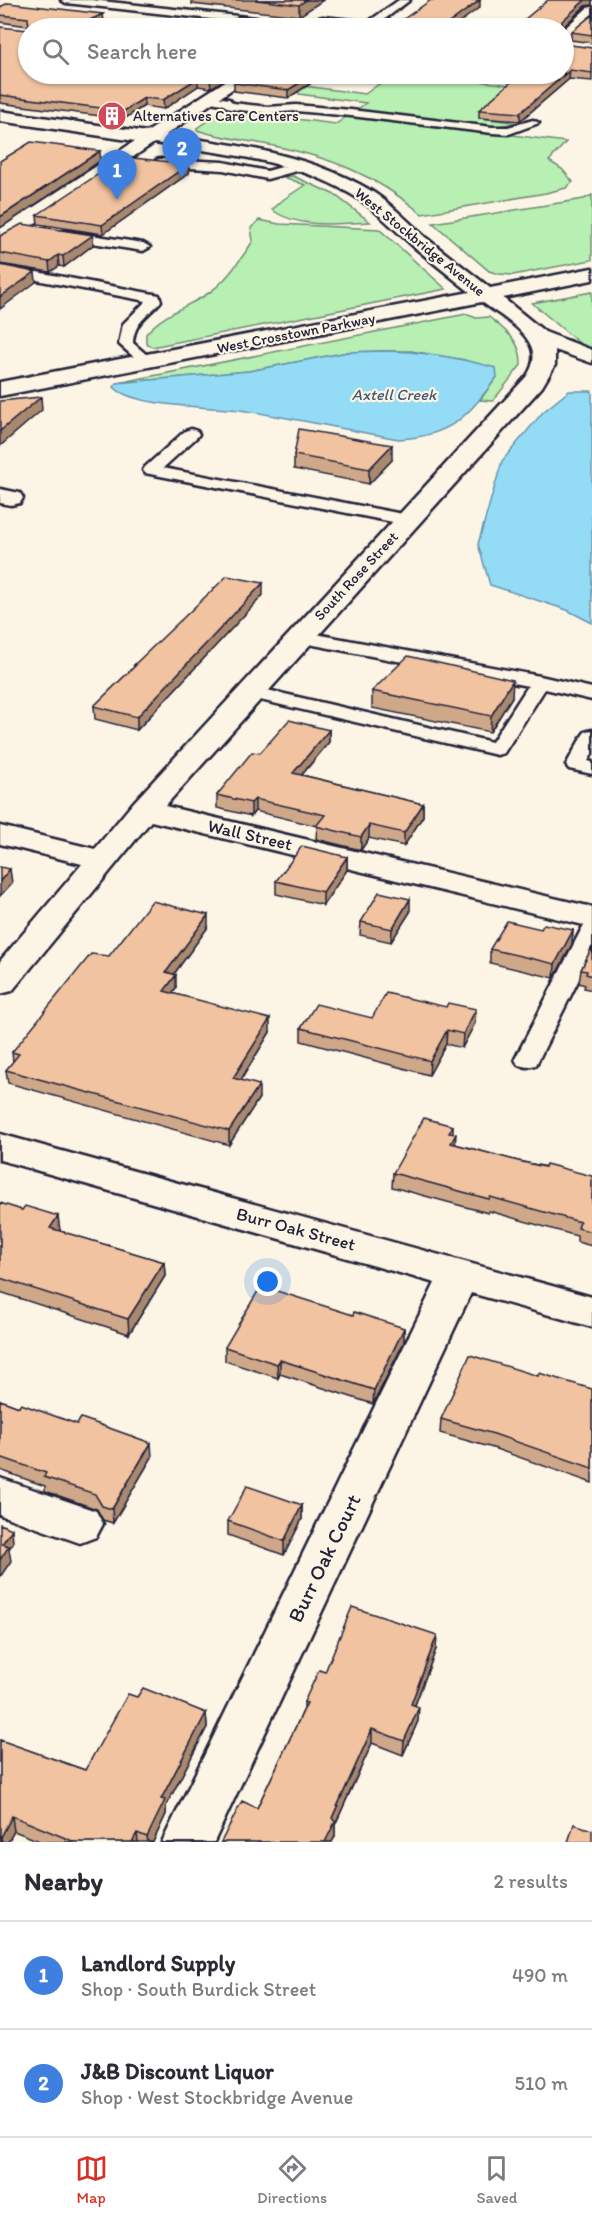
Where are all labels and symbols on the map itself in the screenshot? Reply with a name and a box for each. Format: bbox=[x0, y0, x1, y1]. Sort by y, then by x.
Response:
building icon: Alternatives Care Centers bbox=[96, 100, 128, 132]
place label: Alternatives Care Centers bbox=[133, 107, 299, 125]
pin: 2 bbox=[162, 128, 201, 178]
pin: 1 bbox=[98, 150, 136, 200]
street label: West Stockbridge Avenue bbox=[351, 184, 489, 300]
street label: West Crosstown Parkway bbox=[215, 309, 377, 357]
water label: Axtell Creek bbox=[352, 385, 437, 404]
street label: South Rose Street bbox=[310, 528, 402, 624]
street label: Wall Street bbox=[205, 815, 295, 855]
street label: Burr Oak Street bbox=[234, 1203, 358, 1256]
your location bbox=[253, 1267, 282, 1296]
street label: Burr Oak Court bbox=[282, 1490, 366, 1626]

